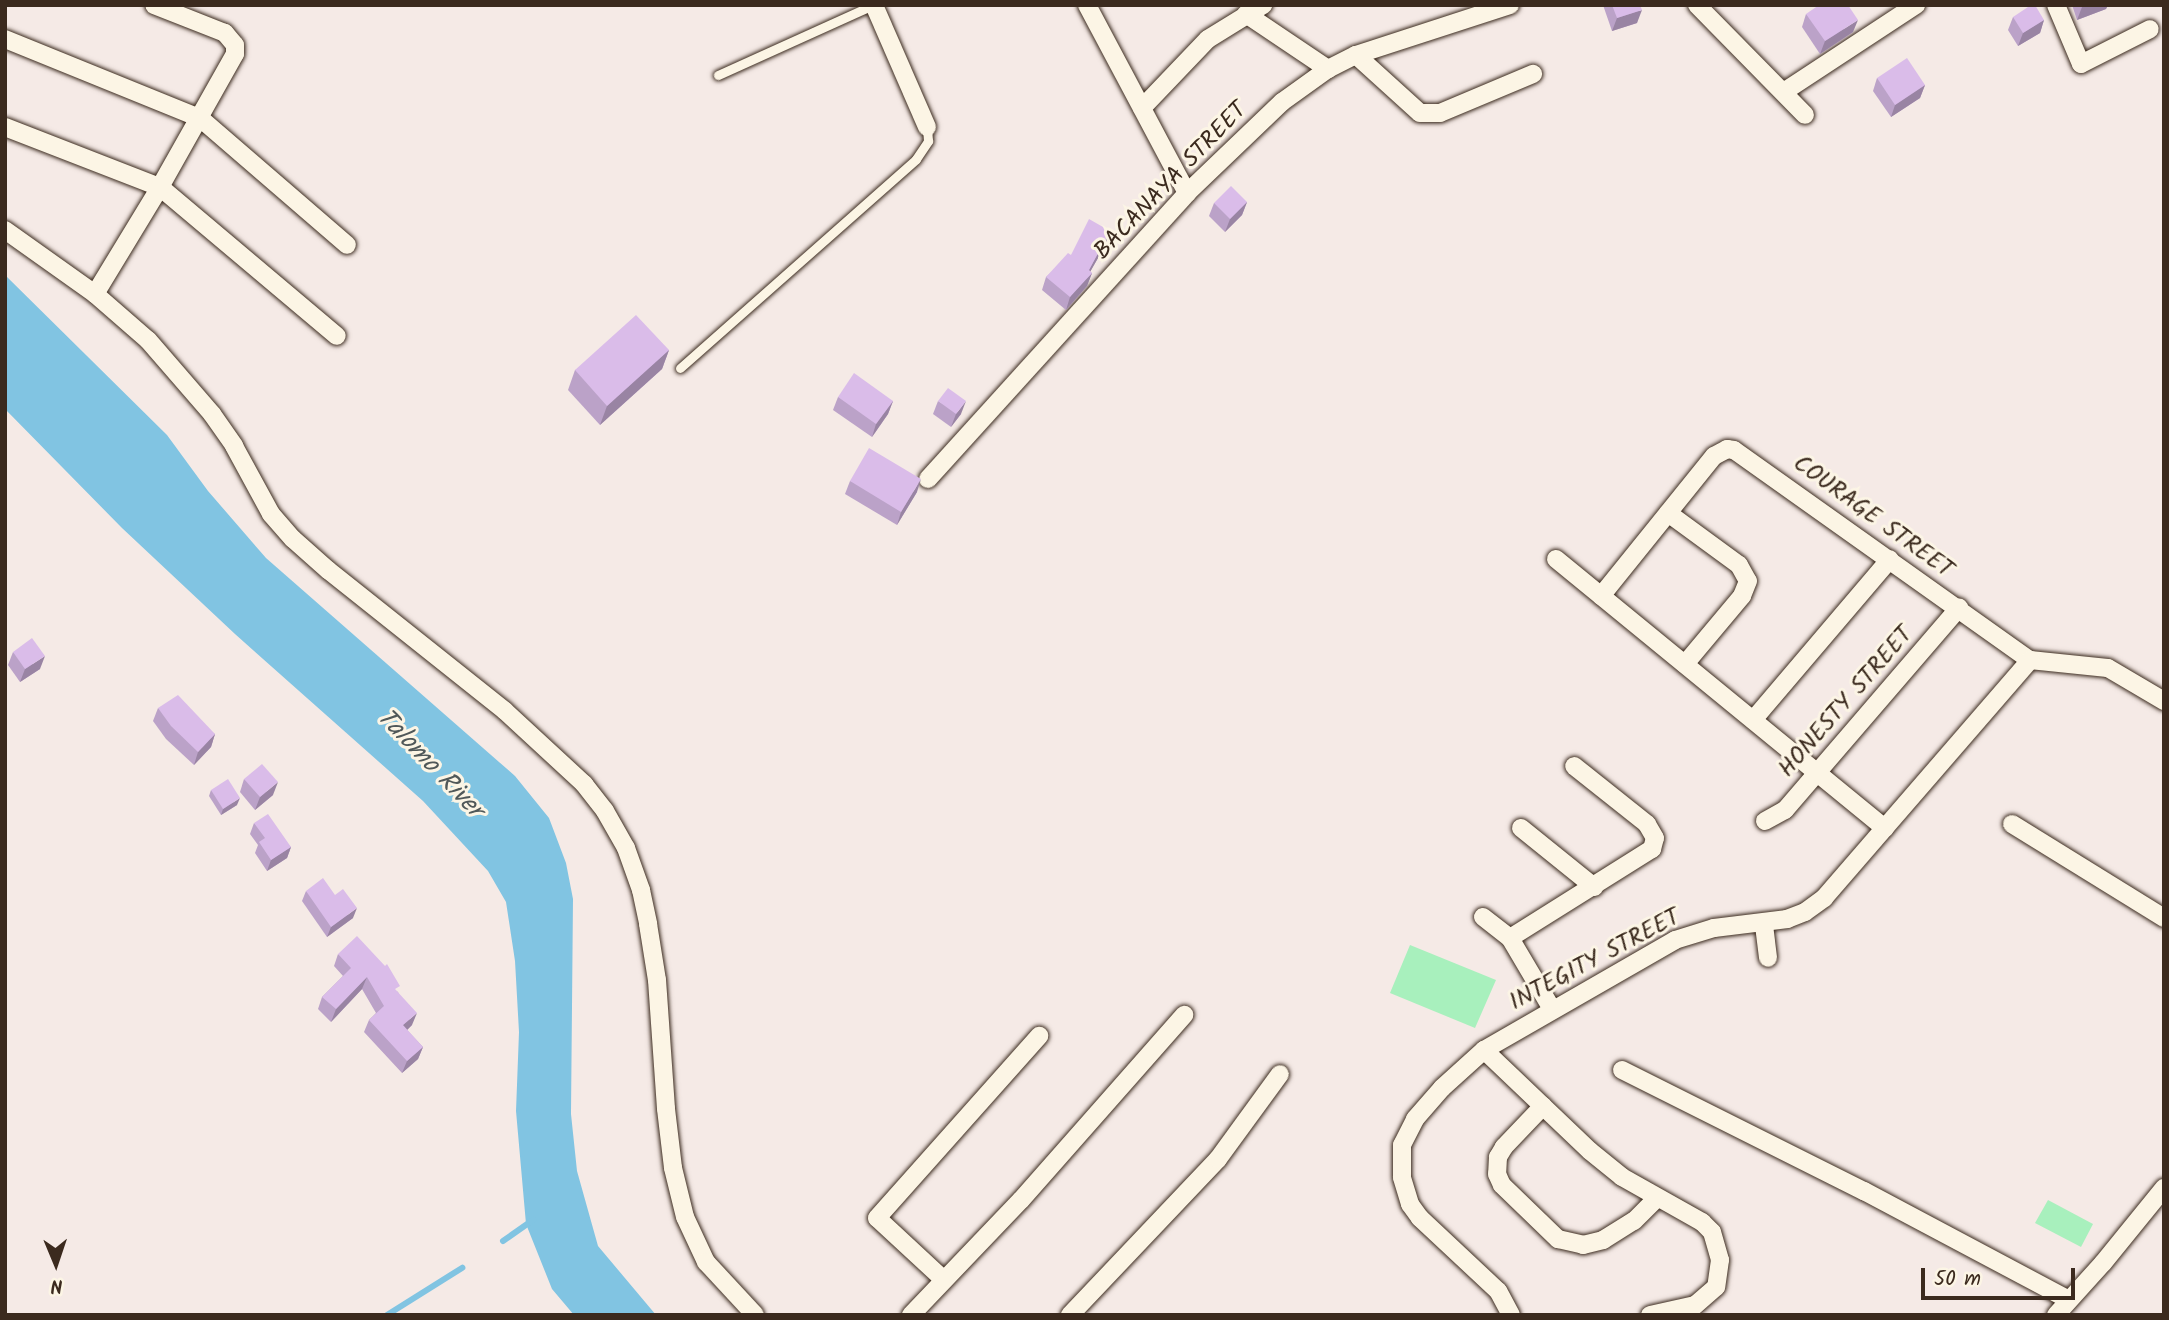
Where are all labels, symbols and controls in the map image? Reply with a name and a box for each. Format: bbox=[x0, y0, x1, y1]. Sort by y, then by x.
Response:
street label: BACANAYA STREET bbox=[1088, 96, 1254, 266]
street label: COURAGE STREET bbox=[1787, 449, 1959, 585]
street label: HONESTY STREET bbox=[1773, 621, 1919, 783]
water label: Talomo River bbox=[369, 703, 489, 825]
street label: INTEGITY STREET bbox=[1505, 903, 1685, 1017]
north arrow bbox=[21, 1229, 91, 1299]
scale bar bbox=[1924, 1254, 2078, 1298]
text: 50 m bbox=[1934, 1263, 1981, 1296]
text: N bbox=[50, 1270, 63, 1300]

